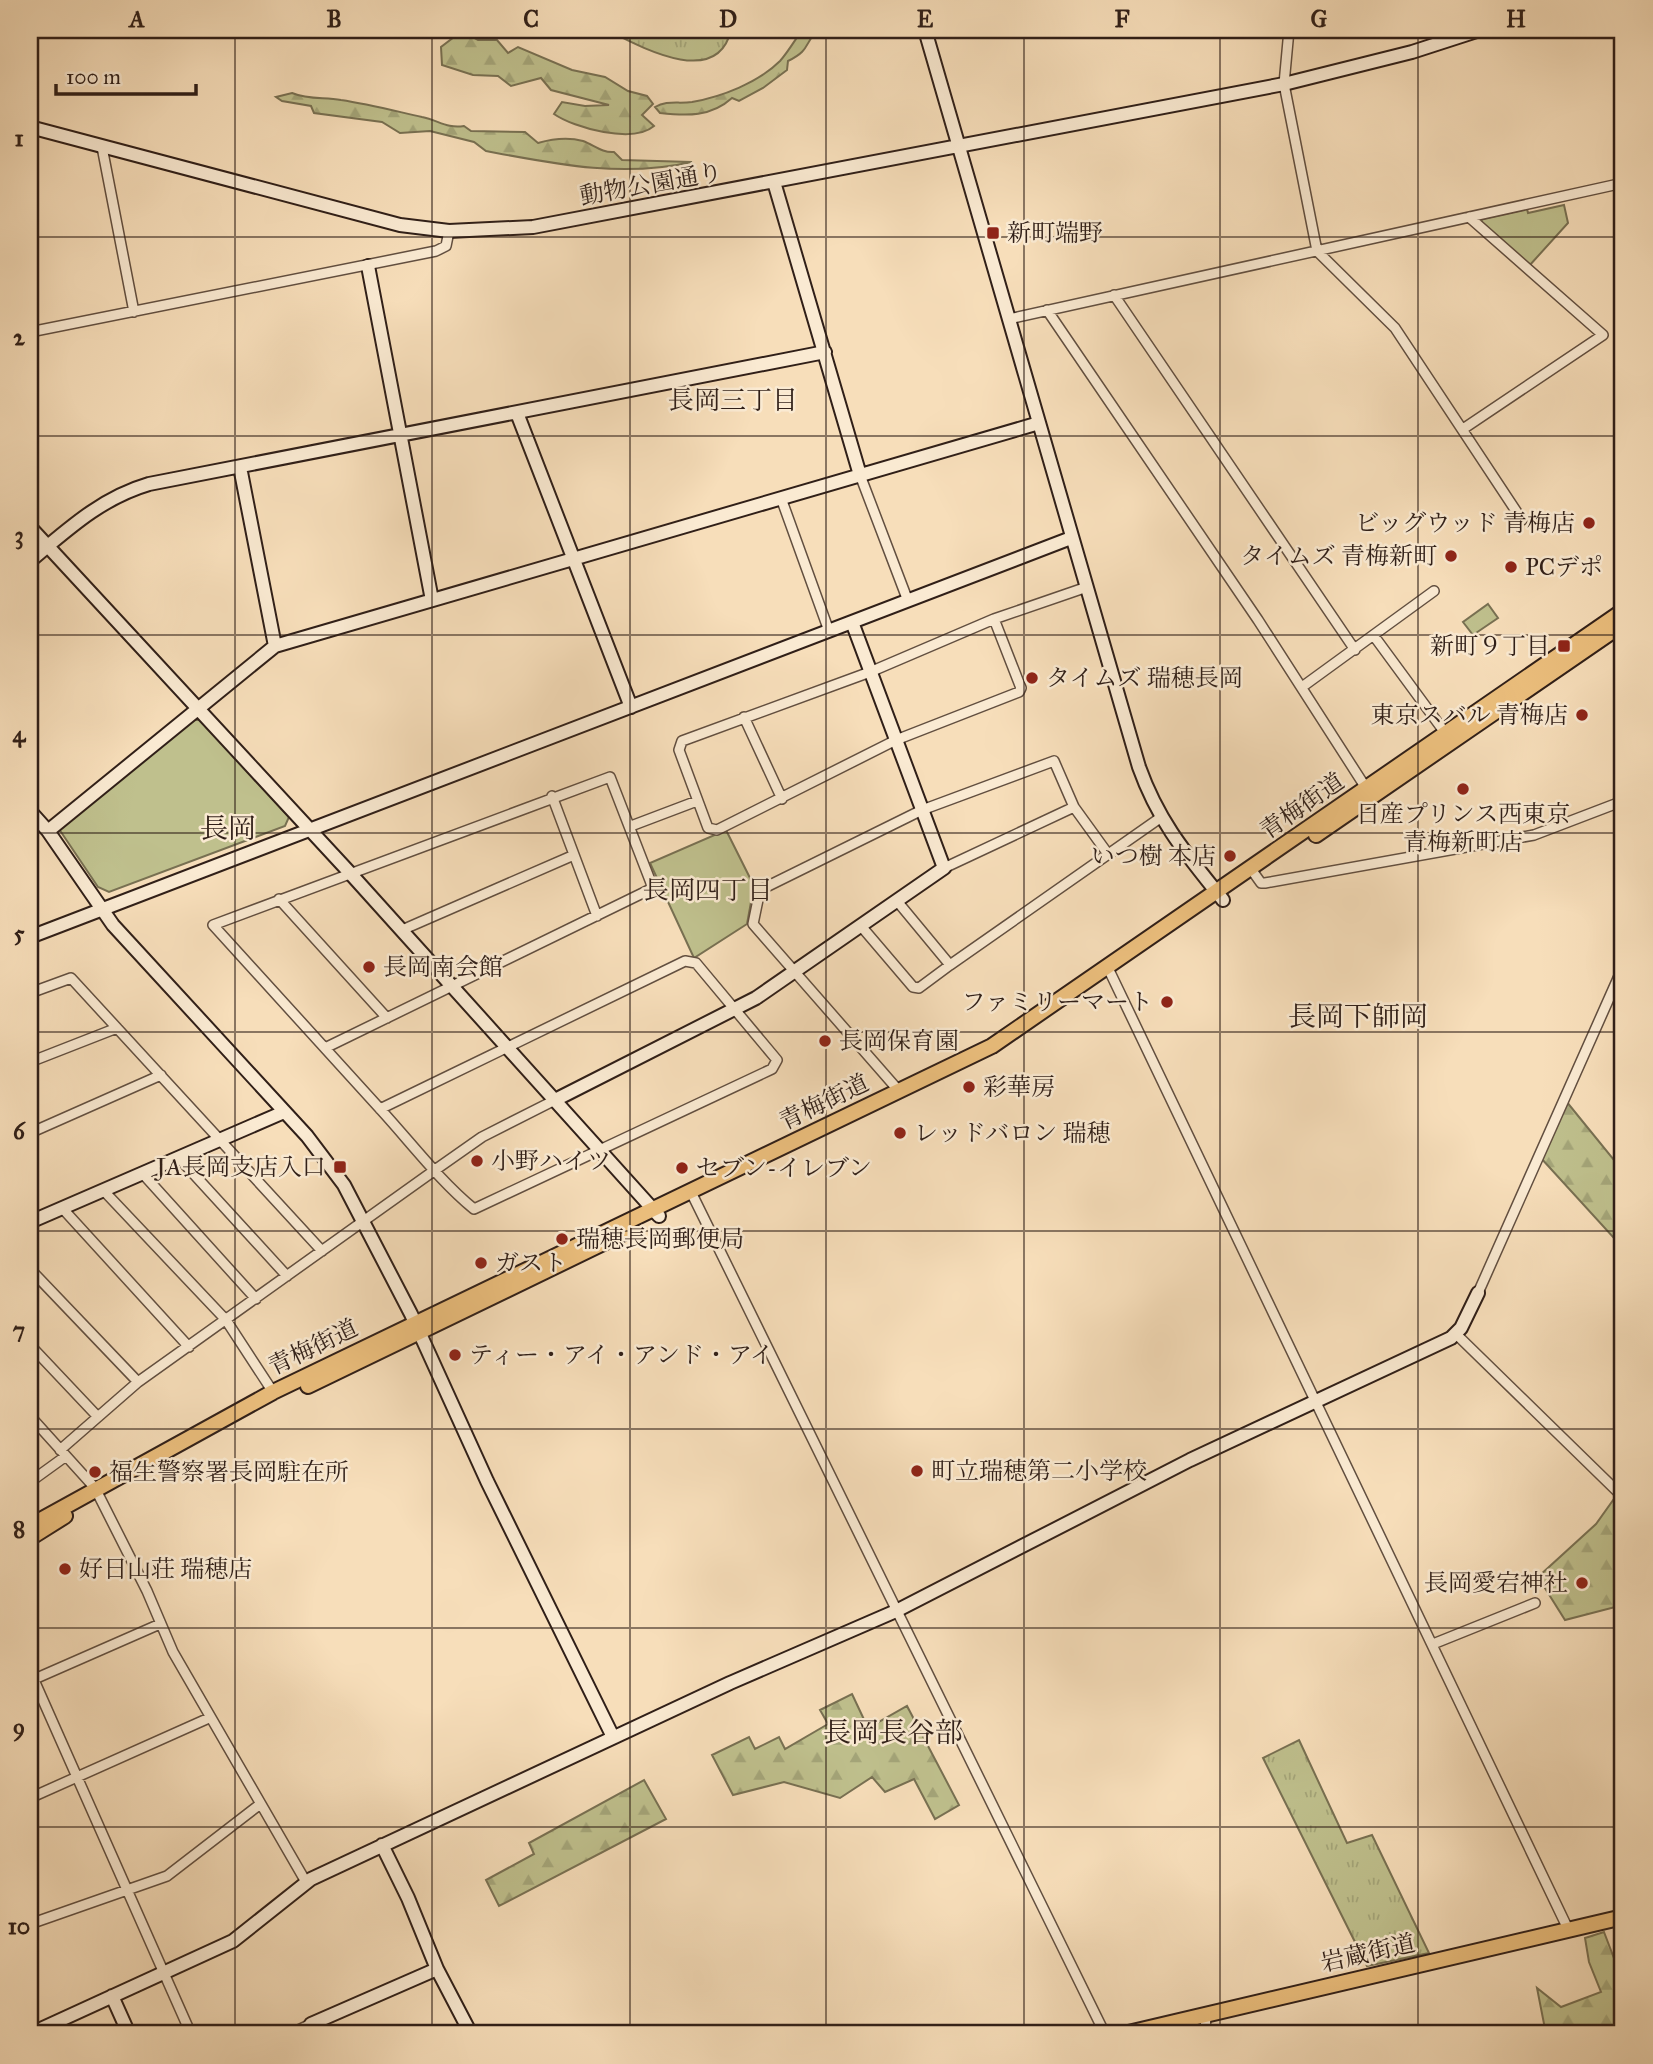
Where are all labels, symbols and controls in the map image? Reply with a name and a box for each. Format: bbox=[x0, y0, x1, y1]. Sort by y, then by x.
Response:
text: A bbox=[127, 5, 145, 33]
text: B bbox=[326, 5, 342, 33]
text: C bbox=[523, 5, 539, 33]
text: D bbox=[719, 5, 737, 33]
text: E bbox=[917, 5, 934, 33]
text: F bbox=[1114, 5, 1130, 33]
text: G bbox=[1311, 5, 1328, 33]
text: H bbox=[1506, 5, 1526, 33]
scale bar bbox=[56, 52, 196, 96]
text: 100 m bbox=[66, 64, 121, 90]
text: 1 bbox=[14, 124, 24, 152]
street label: 動物公園通り bbox=[577, 157, 725, 211]
place label: 新町端野 bbox=[1007, 218, 1103, 248]
marker: 新町端野 bbox=[985, 225, 1001, 241]
text: 2 bbox=[13, 323, 25, 351]
district label: 長岡三丁目 bbox=[668, 384, 798, 416]
place label: ビッグウッド 青梅店 bbox=[1355, 508, 1575, 538]
marker: ビッグウッド 青梅店 bbox=[1581, 515, 1597, 531]
text: 3 bbox=[14, 521, 24, 550]
place label: タイムズ 青梅新町 bbox=[1240, 541, 1437, 571]
marker: タイムズ 青梅新町 bbox=[1443, 548, 1459, 564]
place label: PCデポ bbox=[1525, 552, 1603, 582]
marker: PCデポ bbox=[1503, 559, 1519, 575]
place label: 新町９丁目 bbox=[1430, 631, 1550, 661]
marker: 新町９丁目 bbox=[1556, 638, 1572, 654]
place label: タイムズ 瑞穂長岡 bbox=[1046, 663, 1243, 693]
marker: タイムズ 瑞穂長岡 bbox=[1024, 670, 1040, 686]
place label: 東京スバル 青梅店 bbox=[1371, 700, 1568, 730]
marker: 東京スバル 青梅店 bbox=[1574, 707, 1590, 723]
text: 4 bbox=[13, 720, 27, 748]
street label: 青梅街道 bbox=[1254, 766, 1350, 846]
marker: 日産プリンス西東京 青梅新町店 bbox=[1455, 781, 1471, 797]
place label: 日産プリンス西東京 青梅新町店 bbox=[1356, 799, 1570, 857]
district label: 長岡 bbox=[200, 811, 256, 846]
place label: いつ樹 本店 bbox=[1091, 841, 1216, 871]
marker: いつ樹 本店 bbox=[1222, 848, 1238, 864]
district label: 長岡四丁目 bbox=[643, 874, 773, 906]
text: 5 bbox=[14, 919, 25, 947]
place label: 長岡南会館 bbox=[383, 952, 503, 982]
marker: 長岡南会館 bbox=[361, 959, 377, 975]
place label: ファミリーマート bbox=[961, 987, 1153, 1017]
marker: ファミリーマート bbox=[1159, 994, 1175, 1010]
district label: 長岡下師岡 bbox=[1288, 999, 1428, 1034]
place label: 長岡保育園 bbox=[839, 1026, 959, 1056]
marker: 長岡保育園 bbox=[817, 1033, 833, 1049]
street label: 青梅街道 bbox=[774, 1067, 874, 1137]
place label: 彩華房 bbox=[983, 1072, 1055, 1102]
marker: 彩華房 bbox=[961, 1079, 977, 1095]
text: 6 bbox=[13, 1117, 26, 1145]
place label: レッドバロン 瑞穂 bbox=[914, 1118, 1110, 1148]
marker: レッドバロン 瑞穂 bbox=[892, 1125, 908, 1141]
place label: 小野ハイツ bbox=[491, 1146, 611, 1176]
place label: JA長岡支店入口 bbox=[153, 1152, 326, 1182]
marker: 小野ハイツ bbox=[469, 1153, 485, 1169]
place label: セブン-イレブン bbox=[696, 1153, 872, 1183]
marker: JA長岡支店入口 bbox=[332, 1159, 348, 1175]
marker: セブン-イレブン bbox=[674, 1160, 690, 1176]
place label: 瑞穂長岡郵便局 bbox=[576, 1224, 744, 1254]
marker: 瑞穂長岡郵便局 bbox=[554, 1231, 570, 1247]
place label: ガスト bbox=[495, 1248, 567, 1278]
marker: ガスト bbox=[473, 1255, 489, 1271]
street label: 青梅街道 bbox=[263, 1312, 363, 1382]
text: 7 bbox=[13, 1316, 25, 1344]
place label: ティー・アイ・アンド・アイ bbox=[469, 1340, 774, 1370]
marker: ティー・アイ・アンド・アイ bbox=[447, 1347, 463, 1363]
place label: 町立瑞穂第二小学校 bbox=[931, 1456, 1147, 1486]
place label: 福生警察署長岡駐在所 bbox=[109, 1457, 349, 1487]
marker: 町立瑞穂第二小学校 bbox=[909, 1463, 925, 1479]
marker: 福生警察署長岡駐在所 bbox=[87, 1464, 103, 1480]
text: 8 bbox=[13, 1515, 25, 1543]
place label: 好日山荘 瑞穂店 bbox=[79, 1554, 252, 1584]
marker: 好日山荘 瑞穂店 bbox=[57, 1561, 73, 1577]
place label: 長岡愛宕神社 bbox=[1424, 1568, 1568, 1598]
marker: 長岡愛宕神社 bbox=[1574, 1575, 1590, 1591]
text: 9 bbox=[13, 1713, 25, 1742]
district label: 長岡長谷部 bbox=[823, 1715, 963, 1750]
text: 10 bbox=[8, 1912, 30, 1940]
street label: 岩蔵街道 bbox=[1318, 1928, 1418, 1978]

